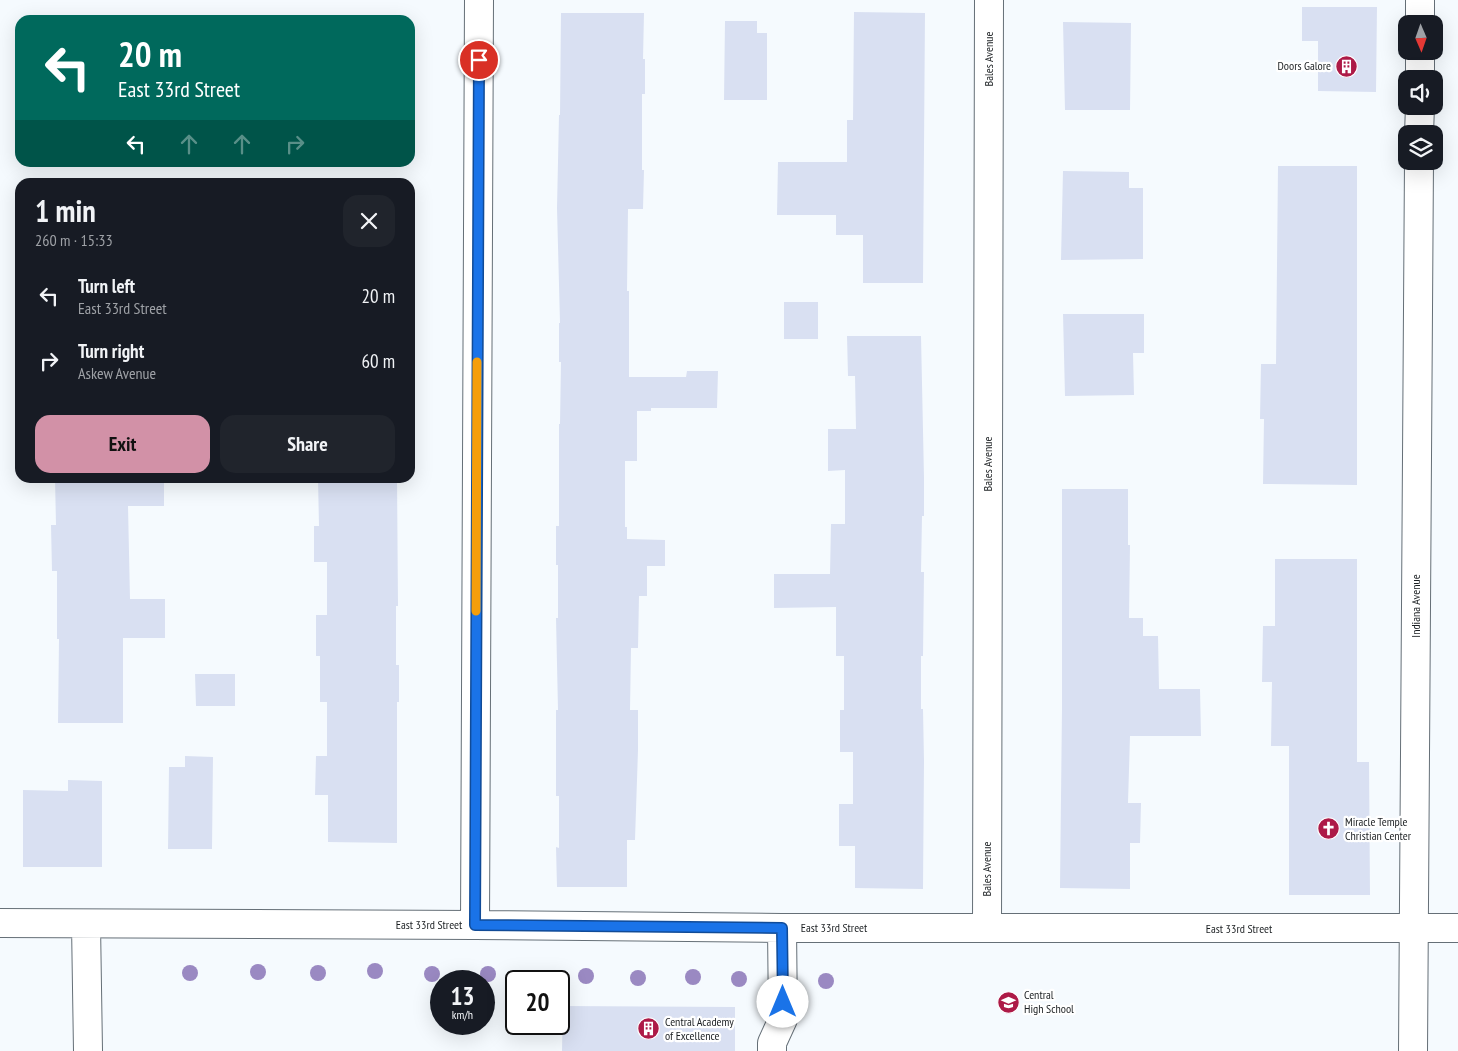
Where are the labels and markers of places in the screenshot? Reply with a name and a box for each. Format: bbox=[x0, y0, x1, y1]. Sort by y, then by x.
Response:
pin bbox=[458, 39, 500, 81]
building icon: Doors Galore bbox=[1335, 54, 1359, 78]
place label: Doors Galore bbox=[1278, 58, 1331, 73]
place label: Miracle Temple Christian Center bbox=[1345, 814, 1412, 843]
church icon: Miracle Temple Christian Center bbox=[1317, 817, 1341, 841]
place label: Central High School bbox=[1024, 987, 1074, 1016]
school or university icon: Central High School bbox=[996, 990, 1020, 1014]
place label: Central Academy of Excellence bbox=[665, 1014, 734, 1043]
building icon: Central Academy of Excellence bbox=[637, 1017, 661, 1041]

